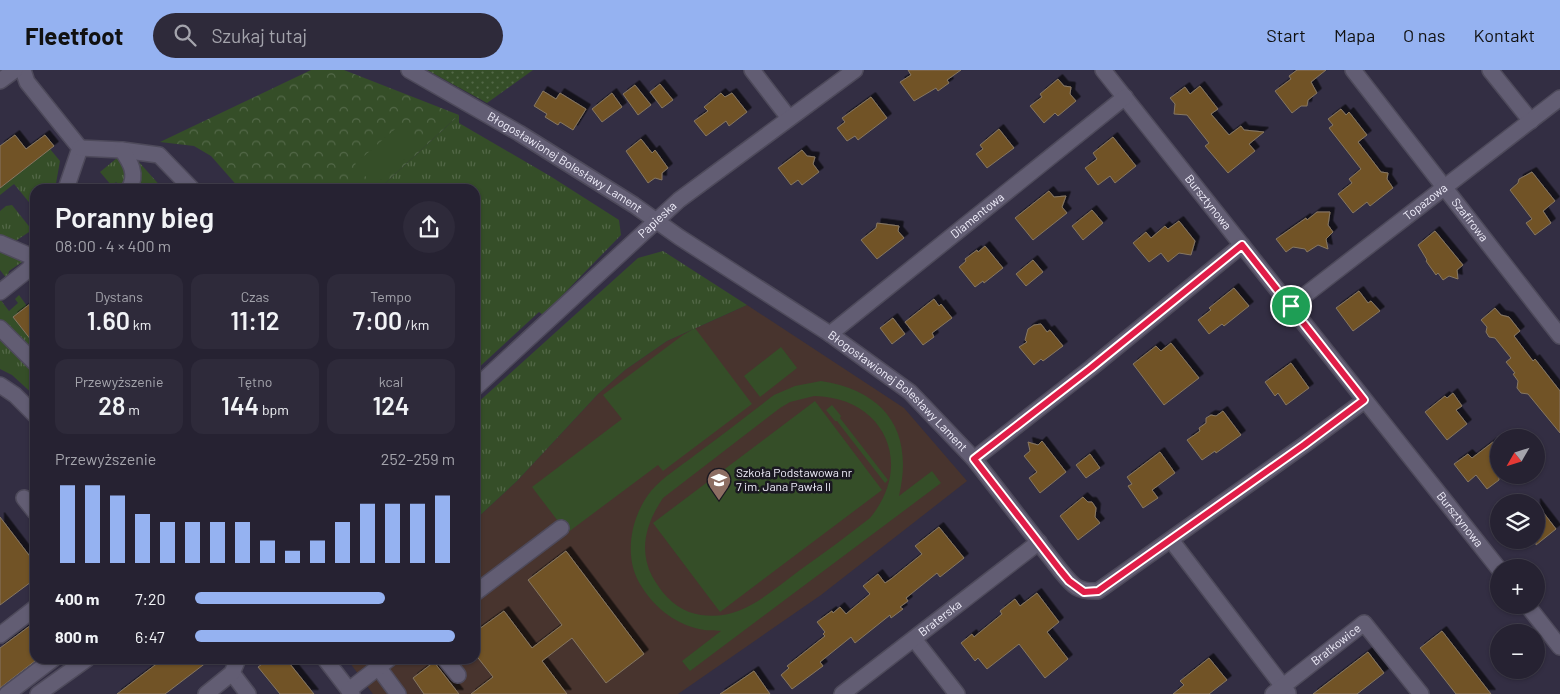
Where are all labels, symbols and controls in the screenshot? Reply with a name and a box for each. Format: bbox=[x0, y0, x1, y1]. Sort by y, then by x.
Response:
search box bbox=[153, 13, 503, 58]
text: Fleetfoot bbox=[25, 21, 123, 50]
icon: search bbox=[171, 21, 199, 49]
text: Szukaj tutaj bbox=[211, 24, 307, 47]
text: Start bbox=[1266, 24, 1306, 46]
text: Mapa bbox=[1334, 24, 1375, 46]
text: O nas bbox=[1403, 24, 1445, 46]
text: Kontakt bbox=[1473, 24, 1535, 46]
street label: Błogosławionej Bolesławy Lament bbox=[485, 108, 645, 215]
street label: Bursztynowa bbox=[1183, 171, 1235, 232]
street label: Topazowa bbox=[1400, 180, 1450, 223]
street label: Diamentowa bbox=[947, 189, 1006, 241]
street label: Szafirowa bbox=[1449, 195, 1492, 244]
street label: Papieska bbox=[635, 198, 679, 240]
text: Poranny bieg bbox=[55, 200, 214, 234]
button: share bbox=[403, 201, 455, 253]
text: 08:00 · 4 × 400 m bbox=[55, 236, 171, 255]
pin bbox=[1270, 285, 1312, 327]
text: Dystans bbox=[95, 288, 143, 305]
text: Czas bbox=[241, 288, 269, 305]
text: Tempo bbox=[370, 288, 412, 305]
icon: arrive bbox=[1277, 292, 1305, 320]
text: 1.60 bbox=[87, 305, 130, 335]
text: 11:12 bbox=[230, 305, 280, 335]
text: 7:00 bbox=[353, 305, 402, 335]
text: km bbox=[130, 316, 151, 333]
text: /km bbox=[402, 316, 429, 333]
street label: Błogosławionej Bolesławy Lament bbox=[826, 327, 971, 454]
text: Przewyższenie bbox=[75, 373, 163, 390]
text: Tętno bbox=[238, 373, 272, 390]
text: kcal bbox=[379, 373, 403, 390]
text: 28 bbox=[98, 390, 125, 420]
text: 144 bbox=[221, 390, 259, 420]
text: 124 bbox=[372, 390, 410, 420]
text: m bbox=[125, 401, 140, 418]
text: bpm bbox=[259, 401, 289, 418]
north arrow bbox=[1490, 429, 1545, 484]
map controls bbox=[1490, 429, 1545, 679]
text: Przewyższenie bbox=[55, 449, 156, 468]
text: 252–259 m bbox=[381, 449, 455, 468]
place label: Szkoła Podstawowa nr 7 im. Jana Pawła II bbox=[736, 465, 853, 493]
school or university icon: Szkoła Podstawowa nr 7 im. Jana Pawła II bbox=[706, 467, 732, 501]
street label: Bursztynowa bbox=[1434, 489, 1487, 549]
button: layers bbox=[1490, 494, 1545, 549]
button: + bbox=[1490, 559, 1545, 614]
text: 400 m bbox=[55, 589, 99, 608]
text: 7:20 bbox=[135, 589, 166, 608]
street label: Braterska bbox=[915, 596, 964, 639]
street label: Bratkowice bbox=[1308, 620, 1363, 668]
button: − bbox=[1490, 624, 1545, 679]
text: 800 m bbox=[55, 627, 98, 646]
text: 6:47 bbox=[135, 627, 165, 646]

